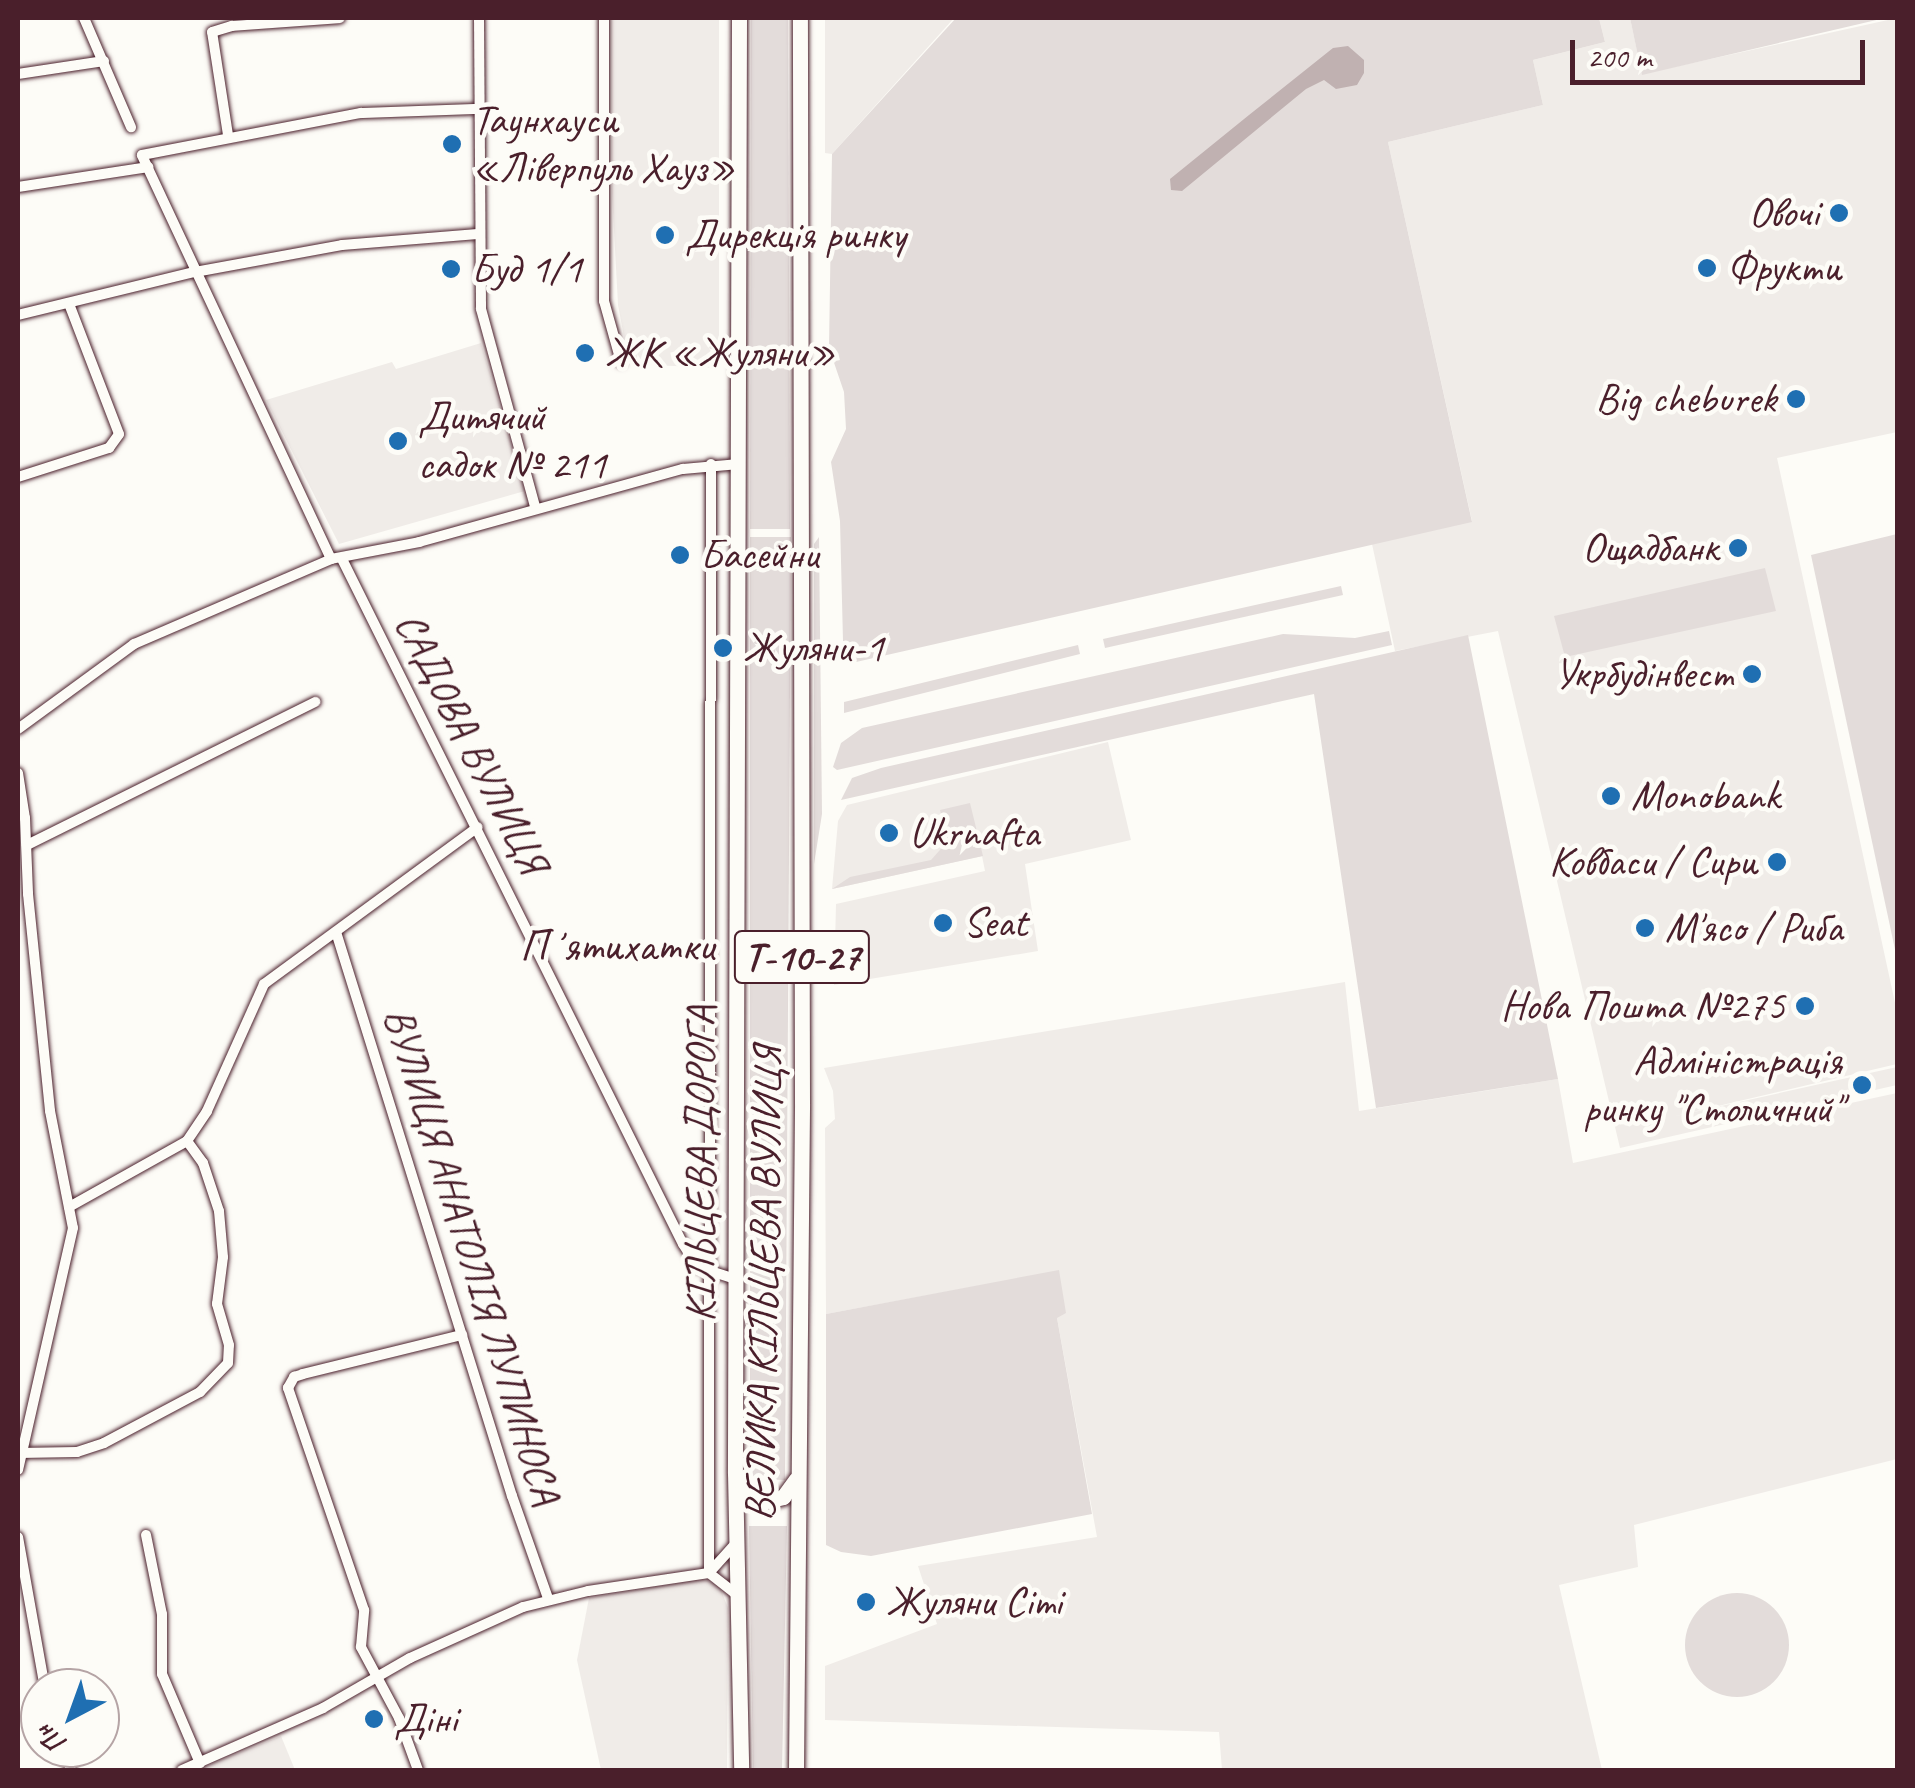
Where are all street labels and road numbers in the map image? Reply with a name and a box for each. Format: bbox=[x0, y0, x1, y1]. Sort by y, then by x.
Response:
street label: САДОВА ВУЛИЦЯ bbox=[384, 604, 558, 882]
road number: Т-10-27 bbox=[732, 922, 872, 992]
street label: ВУЛИЦЯ АНАТОЛІЯ ЛУПИНОСА bbox=[373, 1003, 571, 1509]
street label: КІЛЬЦЕВА ДОРОГА bbox=[676, 1005, 726, 1323]
street label: ВЕЛИКА КІЛЬЦЕВА ВУЛИЦЯ bbox=[735, 1047, 793, 1521]

